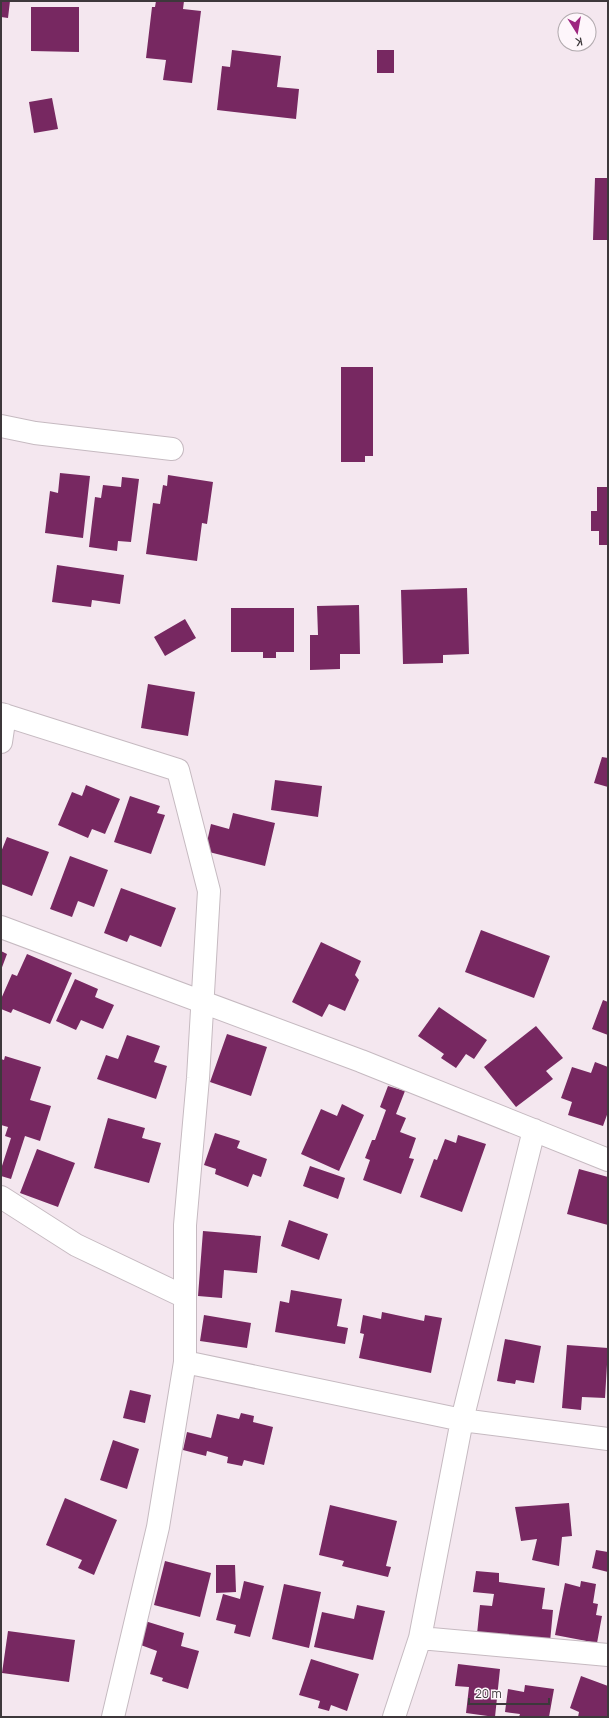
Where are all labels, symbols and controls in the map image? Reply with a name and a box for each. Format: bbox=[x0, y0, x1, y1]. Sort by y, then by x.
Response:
north arrow bbox=[557, 12, 597, 52]
text: K bbox=[573, 34, 584, 51]
scale bar bbox=[469, 1680, 549, 1706]
text: 20 m bbox=[475, 1685, 502, 1702]

